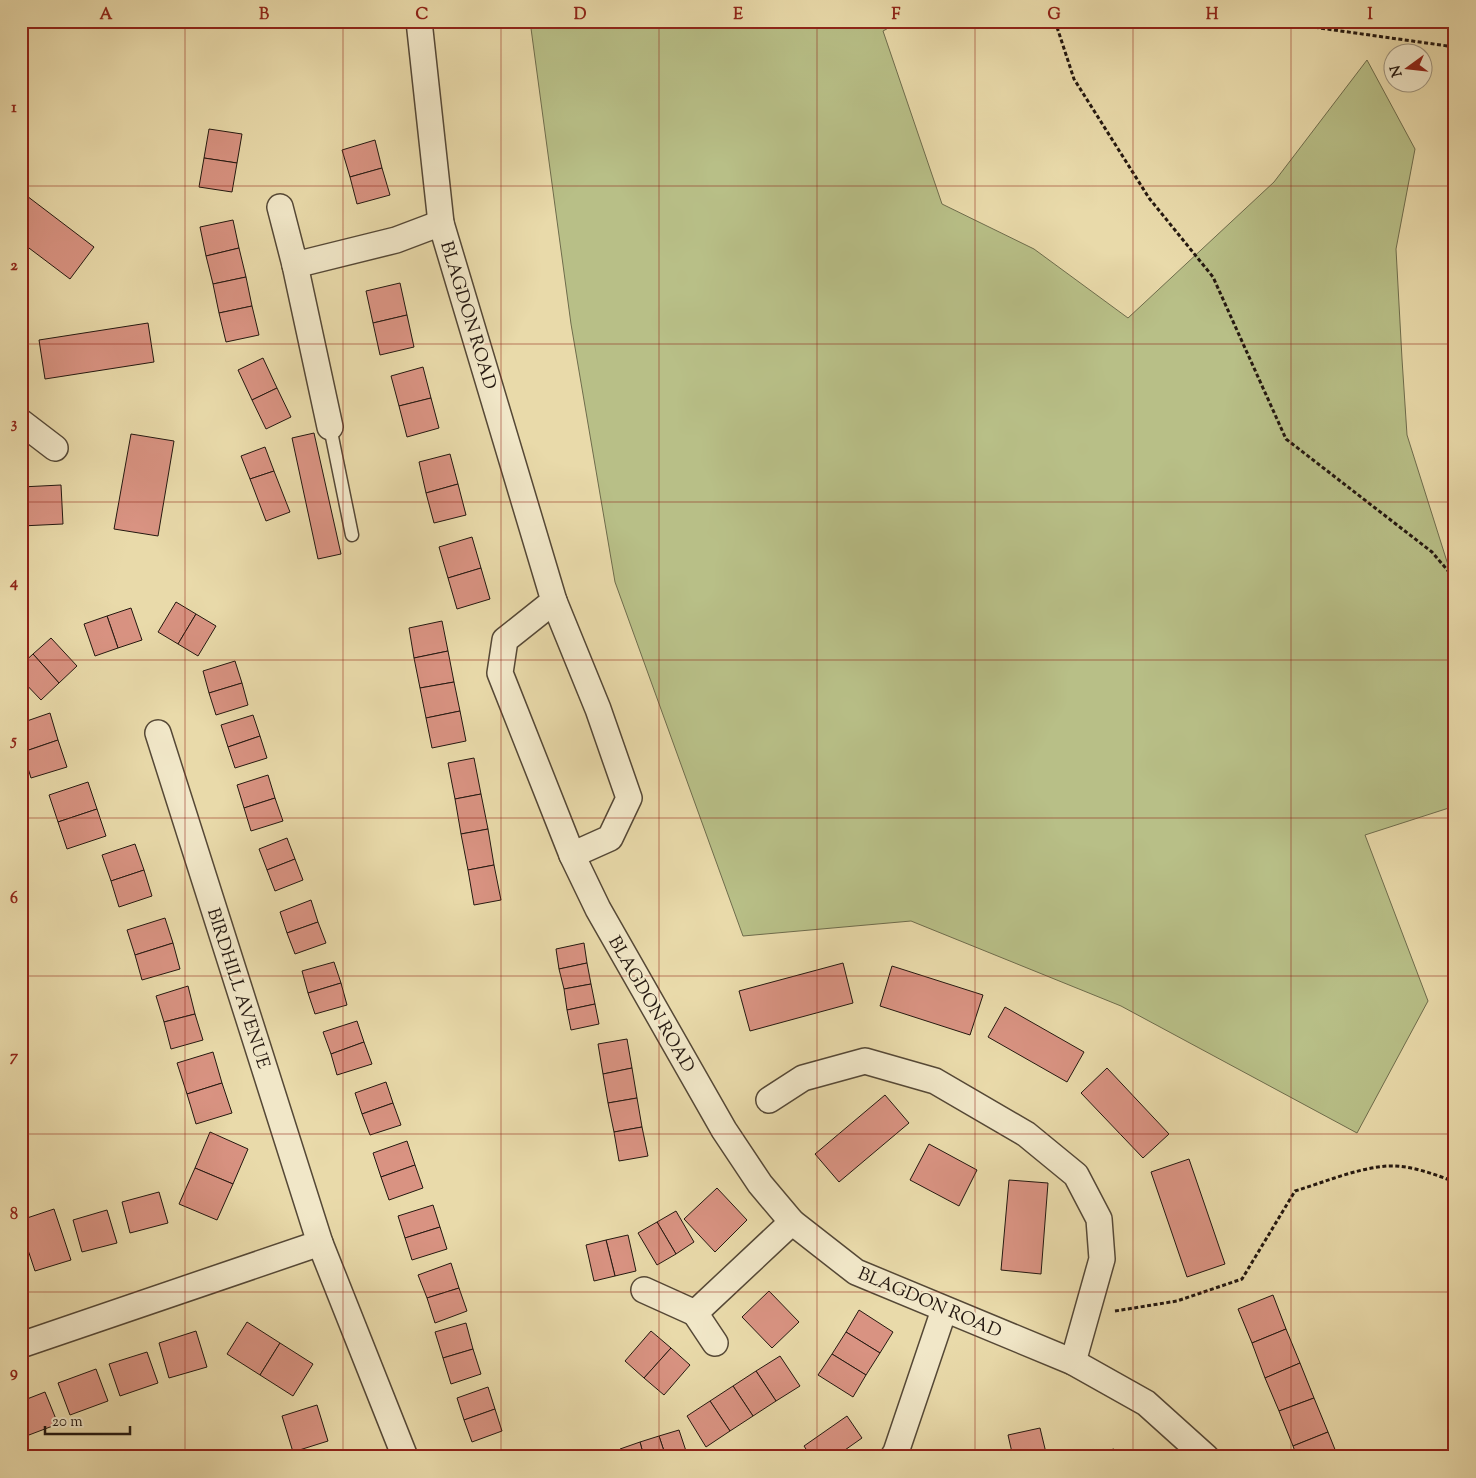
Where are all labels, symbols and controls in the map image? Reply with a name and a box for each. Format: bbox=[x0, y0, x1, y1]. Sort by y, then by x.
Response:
text: A bbox=[100, 4, 113, 27]
text: B bbox=[259, 4, 269, 27]
text: C bbox=[416, 4, 429, 27]
text: D bbox=[574, 4, 587, 27]
text: E bbox=[733, 4, 743, 27]
text: F bbox=[892, 4, 901, 27]
text: G bbox=[1047, 4, 1061, 27]
text: H bbox=[1206, 4, 1219, 27]
text: I bbox=[1367, 4, 1373, 27]
north arrow bbox=[1384, 42, 1434, 92]
text: N bbox=[1386, 63, 1408, 79]
text: 1 bbox=[11, 97, 17, 120]
street label: BLAGDON ROAD bbox=[432, 238, 502, 393]
text: 2 bbox=[10, 255, 18, 278]
text: 3 bbox=[11, 413, 18, 436]
text: 4 bbox=[9, 572, 18, 595]
text: 5 bbox=[9, 730, 17, 753]
text: 6 bbox=[10, 888, 18, 911]
street label: BIRDHILL AVENUE bbox=[199, 905, 275, 1072]
street label: BLAGDON ROAD bbox=[601, 932, 700, 1078]
text: 7 bbox=[10, 1046, 19, 1069]
text: 8 bbox=[10, 1204, 18, 1227]
street label: BLAGDON ROAD bbox=[853, 1262, 1005, 1346]
text: 9 bbox=[10, 1362, 18, 1385]
scale bar bbox=[45, 1403, 130, 1435]
text: 20 m bbox=[52, 1412, 83, 1433]

